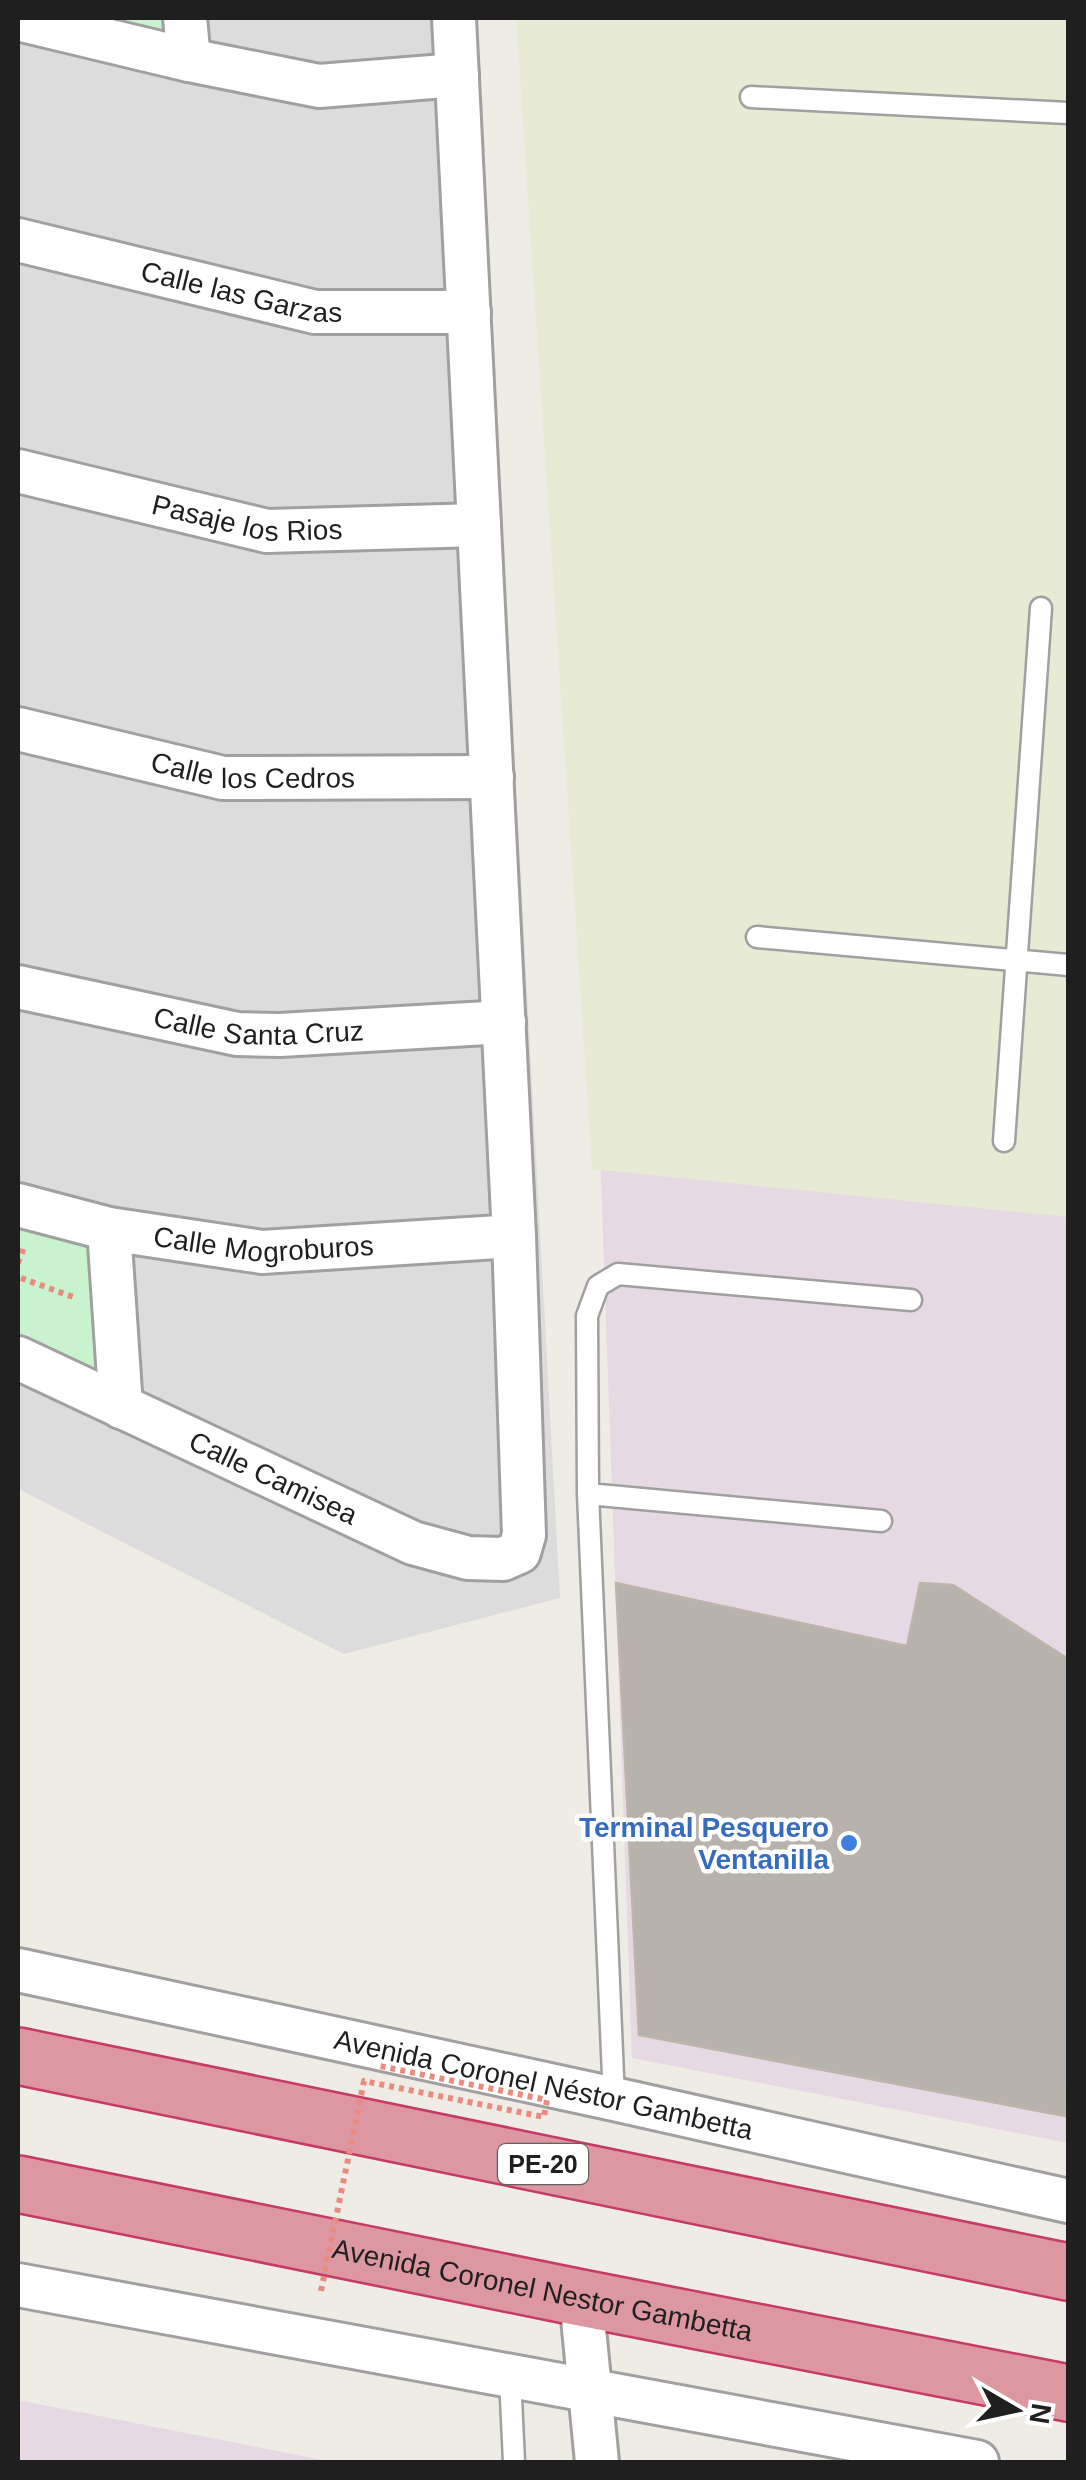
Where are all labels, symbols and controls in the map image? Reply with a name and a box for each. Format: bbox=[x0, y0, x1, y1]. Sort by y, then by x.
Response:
street label: Calle las Garzas bbox=[138, 255, 342, 328]
street label: Pasaje los Rios bbox=[149, 489, 343, 547]
street label: Calle los Cedros bbox=[148, 746, 355, 794]
street label: Calle Santa Cruz bbox=[151, 1002, 365, 1051]
street label: Calle Mogroburos bbox=[151, 1221, 375, 1268]
street label: Calle Camisea bbox=[184, 1425, 363, 1531]
place label: Terminal Pesquero Ventanilla bbox=[579, 1812, 829, 1875]
marker: Terminal Pesquero Ventanilla bbox=[838, 1832, 860, 1854]
street label: Avenida Coronel Néstor Gambetta bbox=[331, 2024, 756, 2146]
road number: PE-20 bbox=[498, 2144, 588, 2184]
street label: Avenida Coronel Nestor Gambetta bbox=[330, 2233, 755, 2347]
north arrow bbox=[966, 2360, 1066, 2460]
text: N bbox=[1023, 2401, 1057, 2426]

